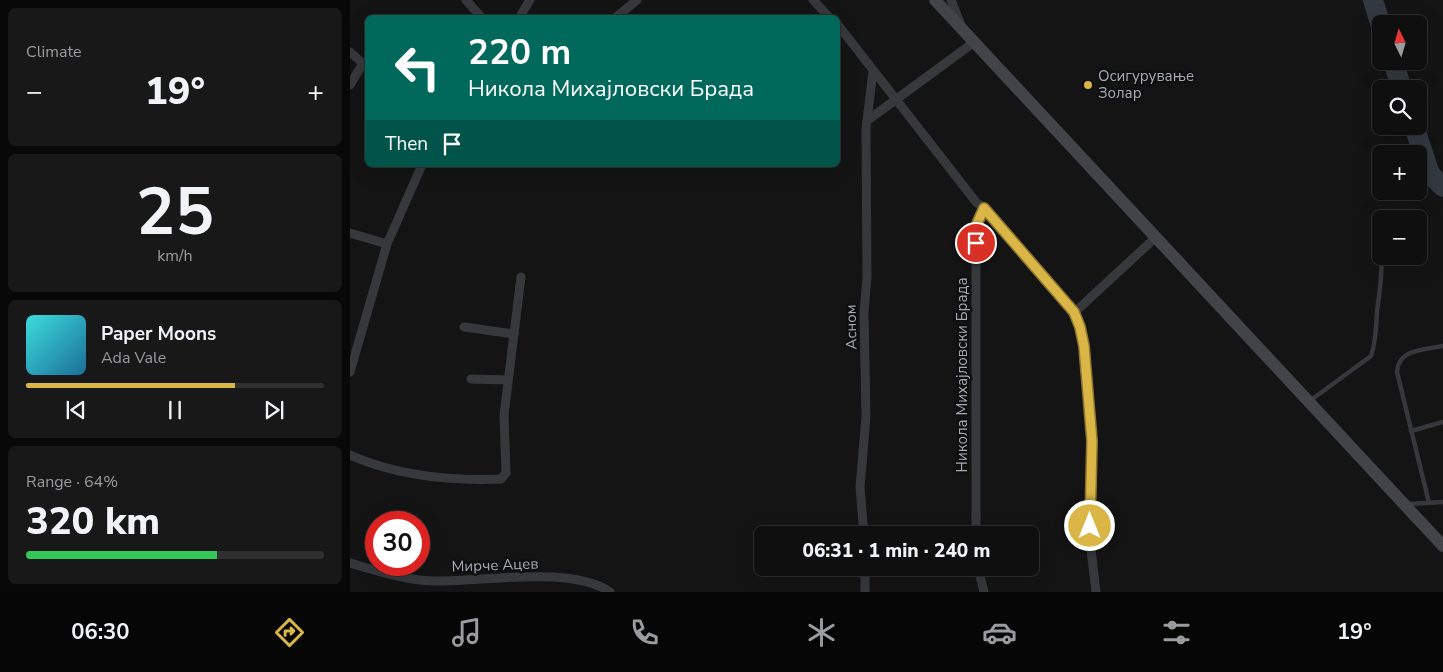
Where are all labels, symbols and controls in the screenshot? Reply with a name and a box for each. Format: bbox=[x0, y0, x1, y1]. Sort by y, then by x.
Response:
north arrow bbox=[1372, 15, 1428, 70]
map controls bbox=[1372, 15, 1427, 265]
text: 220 m bbox=[468, 29, 571, 76]
icon: left bbox=[385, 35, 450, 100]
text: Climate bbox=[26, 41, 81, 63]
text: 19° bbox=[145, 66, 205, 117]
place label: Осигурување Золар bbox=[1098, 66, 1194, 103]
text: − bbox=[26, 73, 43, 111]
text: + bbox=[307, 73, 324, 111]
text: Никола Михајловски Брада bbox=[468, 74, 754, 104]
marker: Осигурување Золар bbox=[1082, 79, 1094, 91]
button: search bbox=[1372, 80, 1427, 135]
icon: arrive bbox=[438, 130, 466, 158]
text: Then bbox=[385, 131, 428, 157]
button: + bbox=[1372, 145, 1427, 200]
text: 25 bbox=[136, 168, 214, 257]
button: − bbox=[1372, 210, 1427, 265]
pin bbox=[955, 222, 997, 264]
icon: arrive bbox=[962, 229, 990, 257]
text: km/h bbox=[157, 245, 193, 267]
street label: Никола Михајловски Брада bbox=[952, 277, 972, 473]
street label: Асном bbox=[841, 304, 861, 350]
text: Paper Moons bbox=[101, 321, 216, 347]
text: Ada Vale bbox=[101, 347, 166, 369]
icon: previous bbox=[62, 396, 90, 424]
icon: pause bbox=[161, 396, 189, 424]
icon: next bbox=[260, 396, 288, 424]
text: Range · 64% bbox=[26, 471, 118, 493]
text: 320 km bbox=[26, 496, 160, 547]
position arrow bbox=[1063, 499, 1115, 551]
speed limit sign: 30 bbox=[365, 511, 430, 576]
text: 06:31 · 1 min · 240 m bbox=[803, 538, 990, 564]
street label: Мирче Ацев bbox=[451, 553, 539, 577]
icon: directions bbox=[272, 615, 307, 650]
icon: music bbox=[449, 615, 484, 650]
icon: phone bbox=[627, 615, 662, 650]
icon: climate bbox=[804, 615, 839, 650]
icon: car bbox=[982, 615, 1017, 650]
icon: filters bbox=[1159, 615, 1194, 650]
text: 06:30 bbox=[71, 617, 130, 647]
text: 19° bbox=[1337, 617, 1372, 647]

